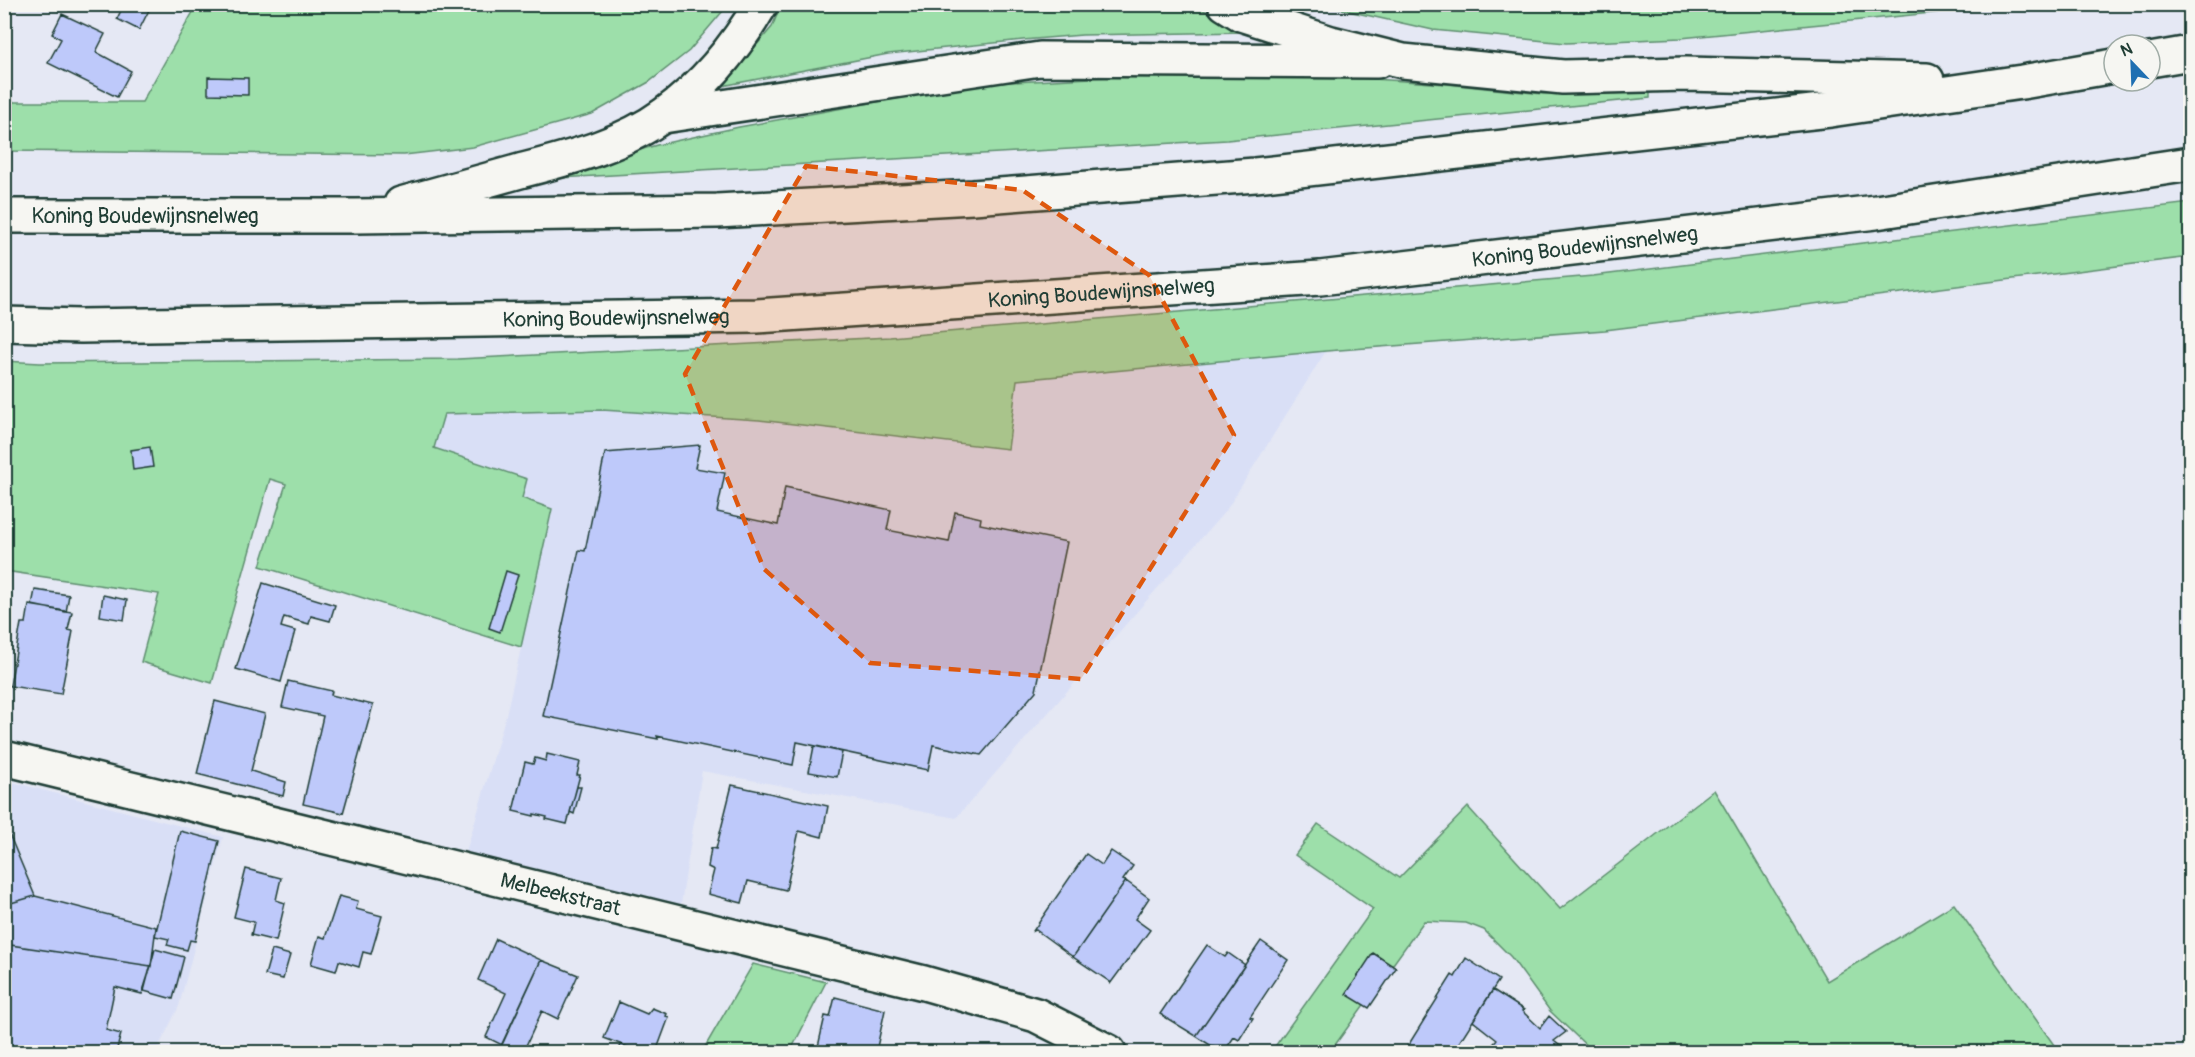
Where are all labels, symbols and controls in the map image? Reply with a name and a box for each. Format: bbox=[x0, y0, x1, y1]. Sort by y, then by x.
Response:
north arrow bbox=[2102, 33, 2162, 93]
text: N bbox=[2118, 39, 2136, 61]
street label: Koning Boudewijnsnelweg bbox=[31, 203, 259, 230]
street label: Koning Boudewijnsnelweg bbox=[1470, 220, 1699, 273]
street label: Koning Boudewijnsnelweg bbox=[987, 272, 1215, 314]
street label: Koning Boudewijnsnelweg bbox=[502, 303, 730, 333]
street label: Melbeekstraat bbox=[498, 866, 624, 922]

